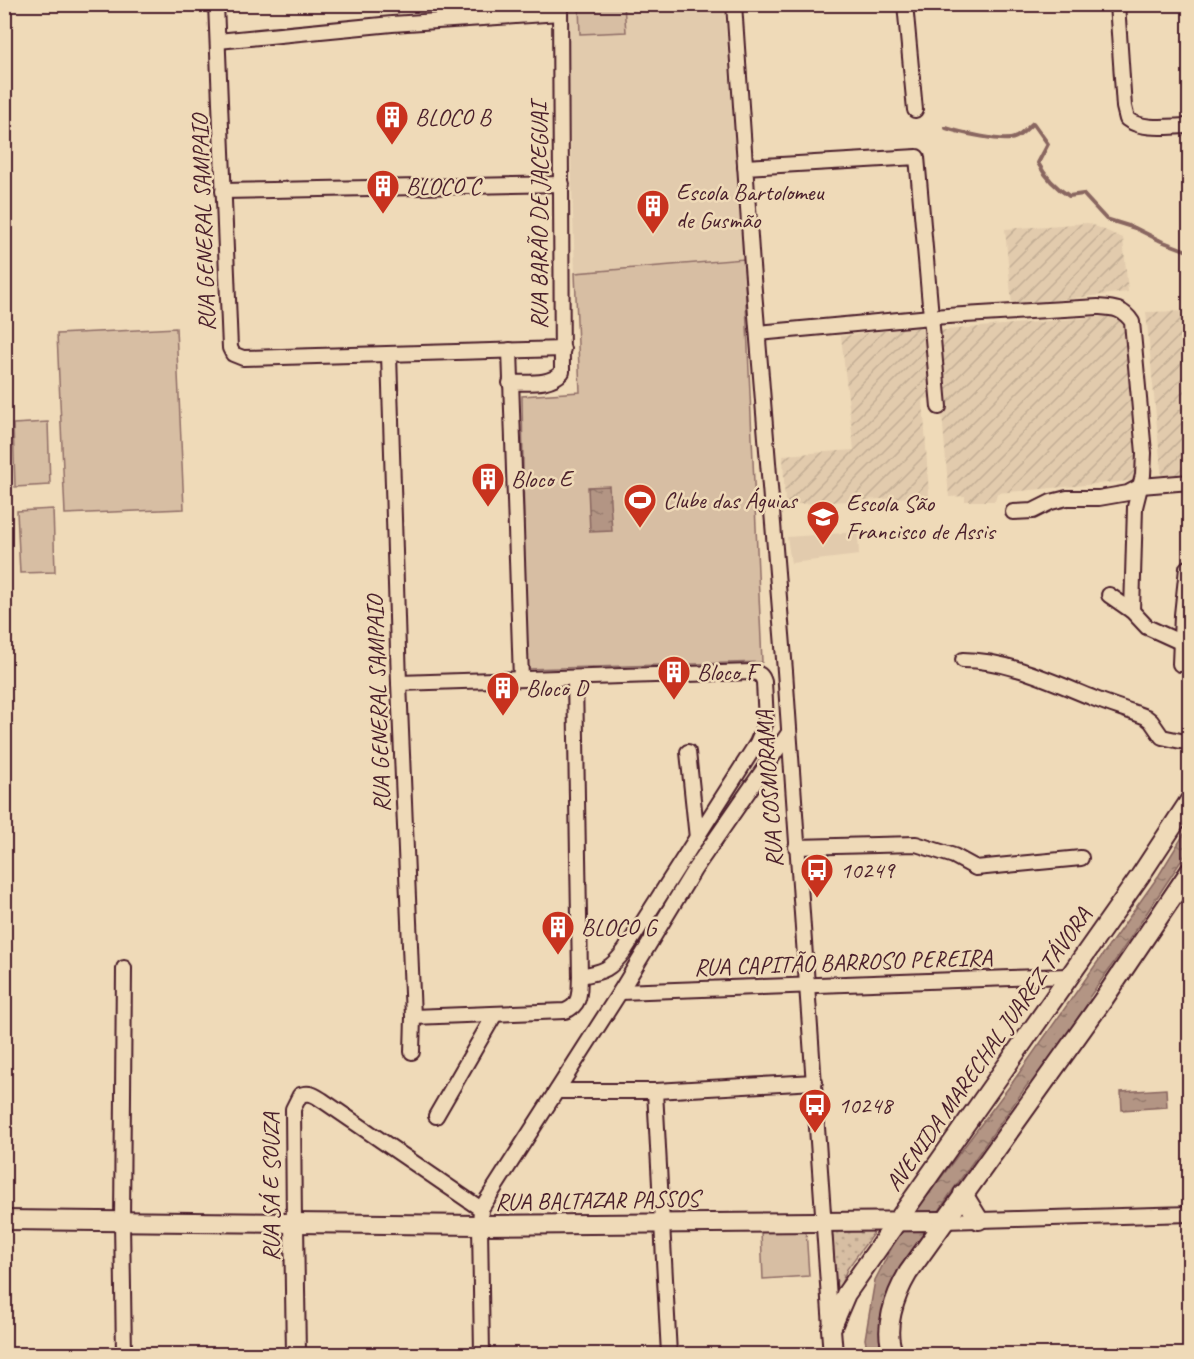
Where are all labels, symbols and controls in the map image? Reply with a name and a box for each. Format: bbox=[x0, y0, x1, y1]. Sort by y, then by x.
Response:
street label: RUA BARÃO DE JACEGUAI bbox=[524, 97, 554, 329]
building icon: BLOCO B bbox=[374, 99, 410, 146]
place label: BLOCO B bbox=[415, 102, 492, 132]
street label: RUA GENERAL SAMPAIO bbox=[184, 111, 222, 332]
building icon: BLOCO C bbox=[365, 168, 401, 215]
place label: BLOCO C bbox=[406, 171, 483, 201]
place label: Escola Bartolomeu de Gusmão bbox=[676, 177, 825, 235]
building icon: Escola Bartolomeu de Gusmão bbox=[635, 188, 671, 235]
building icon: Bloco E bbox=[470, 461, 506, 508]
place label: Bloco E bbox=[511, 464, 575, 494]
sports icon: Clube das Águias bbox=[622, 482, 658, 529]
place label: Clube das Águias bbox=[663, 485, 798, 515]
place label: Escola São Francisco de Assis bbox=[846, 488, 996, 546]
school or university icon: Escola São Francisco de Assis bbox=[805, 499, 841, 546]
street label: RUA GENERAL SAMPAIO bbox=[359, 592, 397, 813]
building icon: Bloco F bbox=[656, 654, 692, 701]
place label: Bloco F bbox=[697, 657, 762, 687]
building icon: Bloco D bbox=[485, 670, 521, 717]
place label: Bloco D bbox=[526, 673, 590, 703]
street label: RUA COSMORAMA bbox=[748, 708, 789, 869]
bus stop icon: 10249 bbox=[799, 852, 835, 899]
place label: 10249 bbox=[840, 855, 896, 885]
street label: AVENIDA MARECHAL JUAREZ TÁVORA bbox=[878, 901, 1098, 1197]
building icon: BLOCO G bbox=[540, 909, 576, 956]
place label: BLOCO G bbox=[581, 912, 658, 942]
street label: RUA CAPITÃO BARROSO PEREIRA bbox=[693, 942, 994, 982]
bus stop icon: 10248 bbox=[797, 1087, 833, 1134]
place label: 10248 bbox=[838, 1090, 894, 1120]
street label: RUA SÁ E SOUZA bbox=[256, 1112, 286, 1261]
street label: RUA BALTAZAR PASSOS bbox=[495, 1183, 704, 1217]

